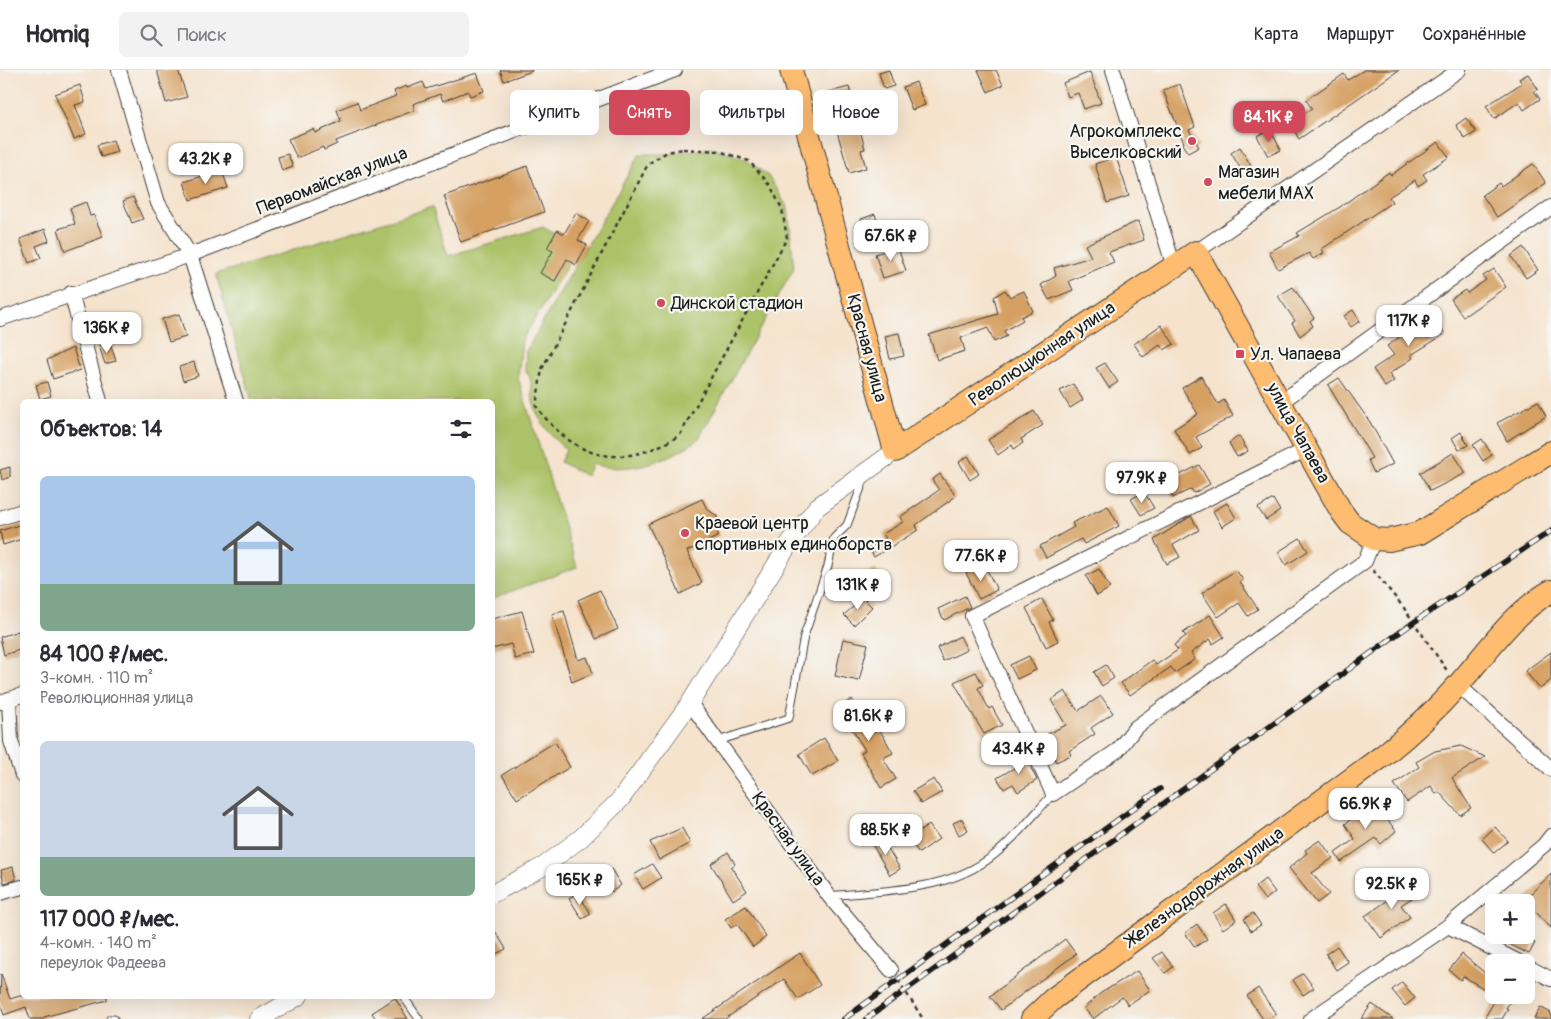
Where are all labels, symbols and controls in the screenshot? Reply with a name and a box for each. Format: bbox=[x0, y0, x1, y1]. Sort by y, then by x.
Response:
search box bbox=[119, 12, 469, 57]
text: Homiq bbox=[25, 20, 89, 49]
icon: search bbox=[137, 21, 165, 49]
text: Поиск bbox=[177, 23, 227, 47]
text: Карта bbox=[1254, 23, 1298, 46]
text: Маршрут bbox=[1326, 23, 1394, 46]
text: Сохранённые bbox=[1422, 23, 1526, 46]
chip: Купить bbox=[510, 90, 599, 135]
chip: Снять bbox=[609, 90, 690, 135]
chip: Фильтры bbox=[700, 90, 803, 135]
chip: Новое bbox=[813, 90, 898, 135]
pin: 84.1K ₽ bbox=[1223, 100, 1315, 143]
text: 84.1K ₽ bbox=[1244, 107, 1294, 127]
place label: Агрокомплекс Выселковский bbox=[1069, 120, 1182, 164]
marker: Агрокомплекс Выселковский bbox=[1186, 135, 1198, 147]
pin: 43.2K ₽ bbox=[160, 142, 252, 185]
street label: Первомайская улица bbox=[253, 142, 411, 220]
text: 43.2K ₽ bbox=[179, 149, 233, 169]
place label: Магазин мебели MAX bbox=[1218, 161, 1314, 205]
marker: Магазин мебели MAX bbox=[1202, 176, 1214, 188]
pin: 67.6K ₽ bbox=[845, 220, 937, 262]
text: 67.6K ₽ bbox=[864, 226, 918, 246]
street label: Красная улица bbox=[842, 291, 892, 405]
place label: Динской стадион bbox=[670, 292, 803, 315]
street label: Революционная улица bbox=[964, 296, 1120, 412]
marker: Динской стадион bbox=[655, 297, 667, 309]
pin: 117K ₽ bbox=[1368, 304, 1450, 347]
text: 117K ₽ bbox=[1387, 311, 1431, 331]
pin: 136K ₽ bbox=[66, 312, 148, 354]
text: 136K ₽ bbox=[83, 318, 131, 338]
place label: Ул. Чапаева bbox=[1250, 343, 1341, 366]
marker: Ул. Чапаева bbox=[1234, 348, 1246, 360]
street label: улица Чапаева bbox=[1260, 378, 1335, 487]
icon: filters bbox=[447, 415, 475, 443]
text: Объектов: 14 bbox=[40, 416, 162, 443]
pin: 97.9K ₽ bbox=[1096, 462, 1188, 504]
text: 97.9K ₽ bbox=[1116, 468, 1168, 488]
icon: home bbox=[213, 508, 303, 598]
place label: Краевой центр спортивных единоборств bbox=[695, 512, 892, 556]
marker: Краевой центр спортивных единоборств bbox=[679, 527, 691, 539]
pin: 77.6K ₽ bbox=[935, 540, 1027, 582]
text: 77.6K ₽ bbox=[955, 546, 1007, 566]
pin: 131K ₽ bbox=[817, 568, 899, 611]
text: 131K ₽ bbox=[836, 575, 880, 595]
text: 84 100 ₽/мес. bbox=[40, 641, 168, 668]
text: 3-комн. · 110 m² bbox=[40, 668, 153, 688]
text: Революционная улица bbox=[40, 688, 193, 708]
pin: 81.6K ₽ bbox=[823, 700, 915, 742]
text: 81.6K ₽ bbox=[844, 706, 894, 726]
pin: 43.4K ₽ bbox=[973, 732, 1065, 775]
text: 43.4K ₽ bbox=[992, 739, 1046, 759]
icon: home bbox=[213, 773, 303, 863]
street label: Красная улица bbox=[746, 787, 830, 891]
pin: 66.9K ₽ bbox=[1320, 788, 1412, 830]
text: 66.9K ₽ bbox=[1339, 794, 1393, 814]
pin: 88.5K ₽ bbox=[840, 814, 932, 856]
text: 88.5K ₽ bbox=[860, 820, 912, 840]
street label: Железнодорожная улица bbox=[1119, 822, 1289, 954]
pin: 165K ₽ bbox=[539, 864, 621, 906]
pin: 92.5K ₽ bbox=[1346, 868, 1438, 910]
text: 165K ₽ bbox=[557, 870, 603, 890]
text: 92.5K ₽ bbox=[1366, 874, 1418, 894]
map controls bbox=[1485, 894, 1535, 1004]
button: + bbox=[1485, 894, 1535, 944]
text: 117 000 ₽/мес. bbox=[40, 906, 179, 933]
text: 4-комн. · 140 m² bbox=[40, 933, 157, 953]
text: переулок Фадеева bbox=[40, 953, 166, 973]
button: − bbox=[1485, 954, 1535, 1004]

